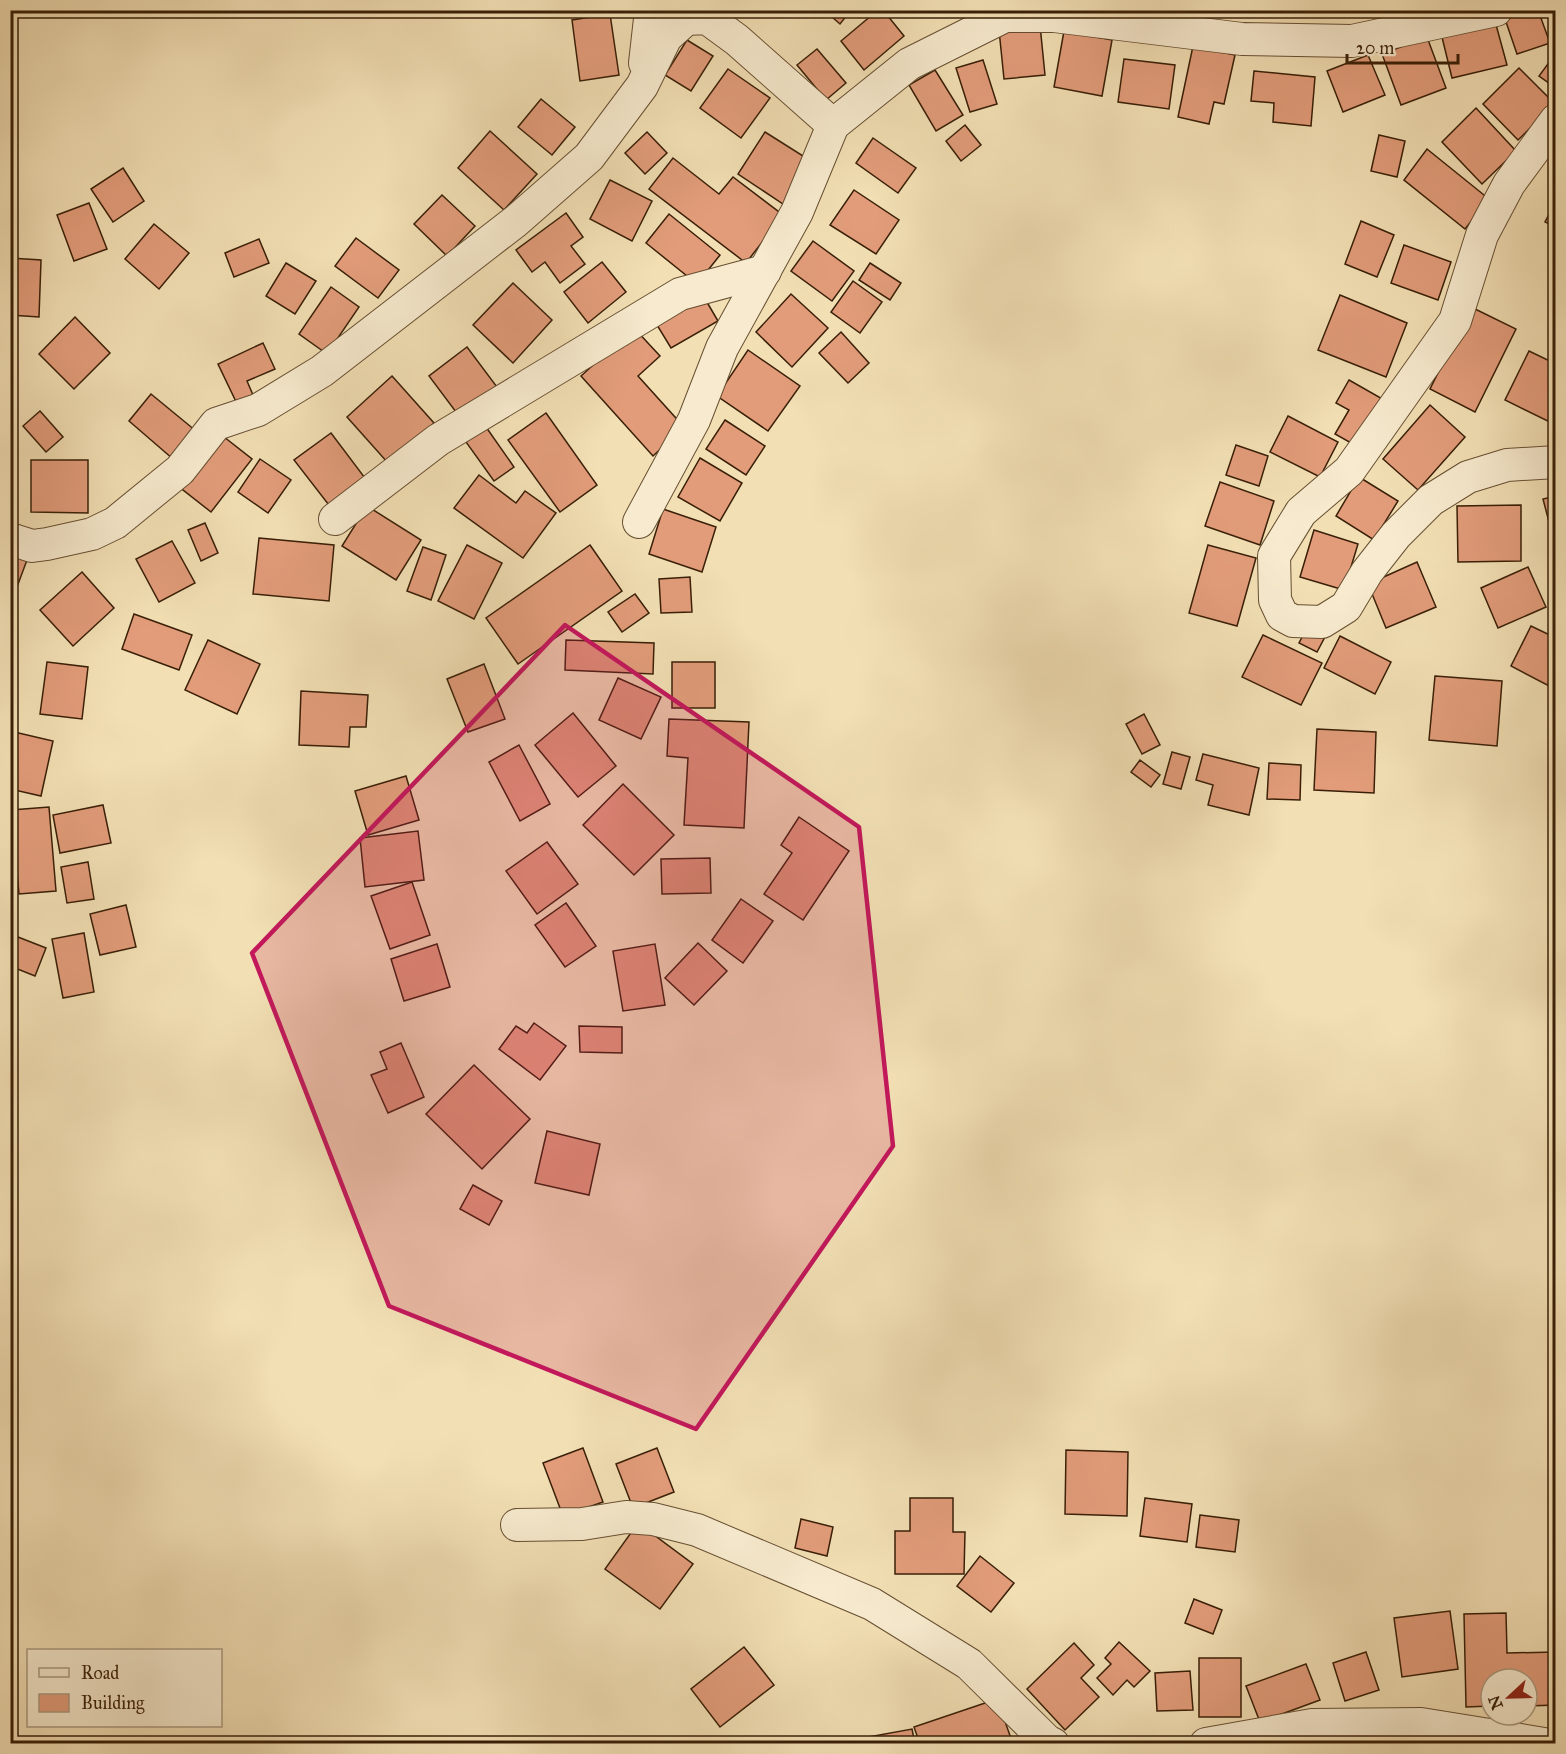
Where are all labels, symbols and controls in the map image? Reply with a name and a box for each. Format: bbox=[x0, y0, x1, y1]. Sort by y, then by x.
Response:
scale bar bbox=[1347, 27, 1458, 65]
text: 20 m bbox=[1356, 37, 1394, 59]
legend bbox=[27, 1649, 222, 1727]
text: Road bbox=[81, 1662, 119, 1684]
north arrow bbox=[1479, 1667, 1539, 1727]
text: Building bbox=[81, 1692, 145, 1715]
text: N bbox=[1484, 1692, 1507, 1712]

